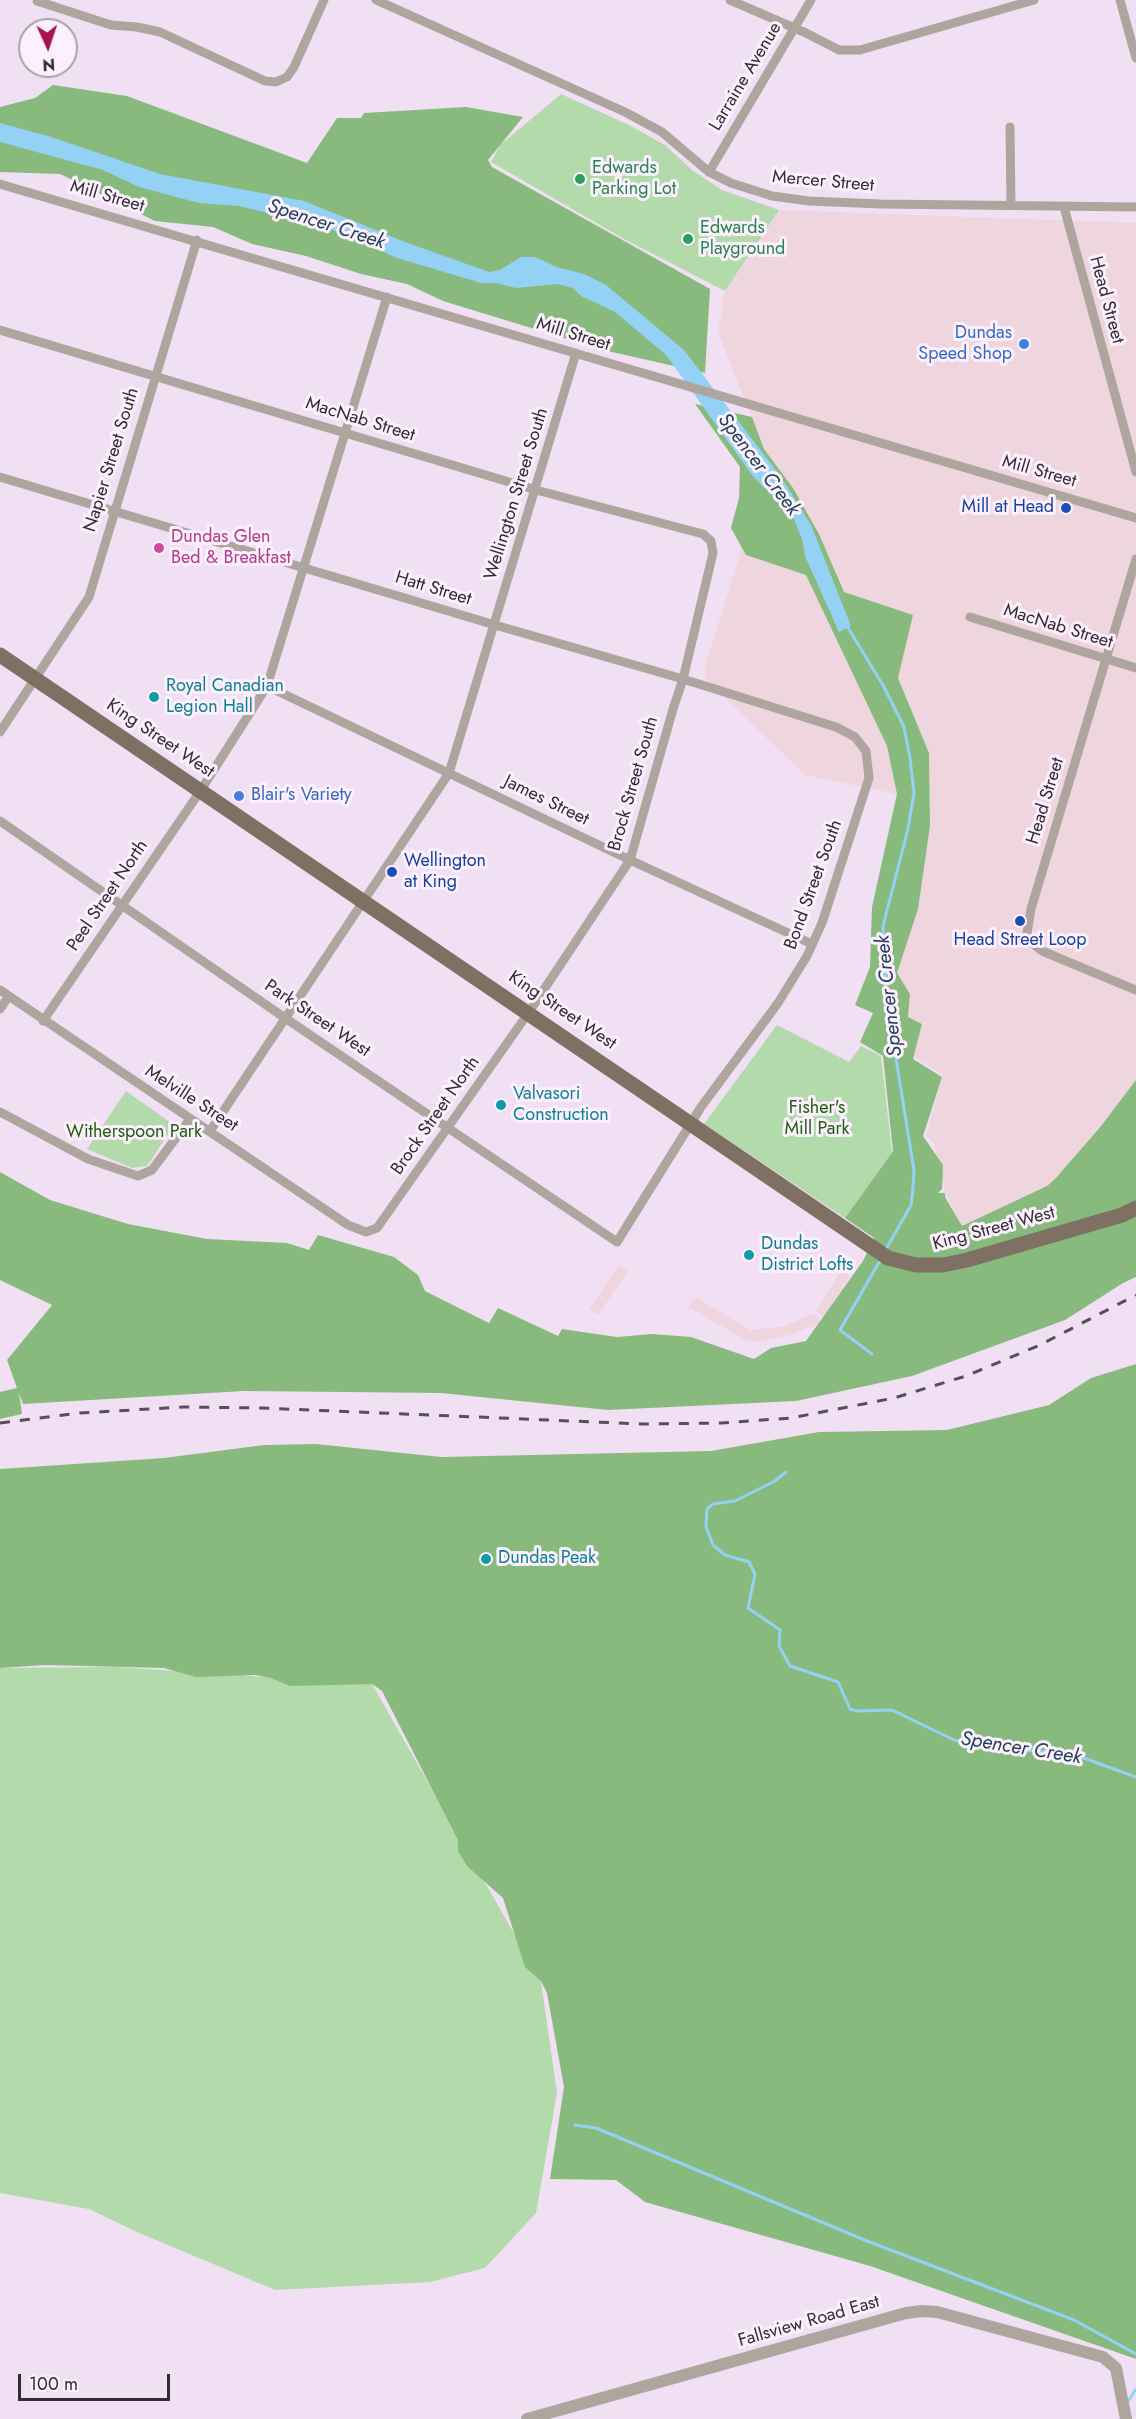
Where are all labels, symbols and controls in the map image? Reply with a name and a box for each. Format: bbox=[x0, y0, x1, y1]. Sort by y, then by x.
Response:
north arrow bbox=[18, 18, 78, 78]
street label: Larraine Avenue bbox=[705, 19, 787, 135]
text: N bbox=[42, 53, 56, 76]
place label: Edwards Parking Lot bbox=[592, 158, 676, 201]
street label: Mercer Street bbox=[771, 167, 875, 197]
marker: Edwards Parking Lot bbox=[573, 172, 587, 186]
street label: Mill Street bbox=[68, 176, 146, 218]
water label: Spencer Creek bbox=[264, 195, 388, 255]
place label: Edwards Playground bbox=[700, 218, 785, 260]
marker: Edwards Playground bbox=[681, 232, 695, 246]
street label: Head Street bbox=[1084, 254, 1128, 346]
street label: Mill Street bbox=[534, 314, 612, 356]
place label: Dundas Speed Shop bbox=[918, 323, 1012, 366]
marker: Dundas Speed Shop bbox=[1017, 337, 1031, 351]
street label: Napier Street South bbox=[80, 385, 144, 535]
street label: MacNab Street bbox=[303, 393, 417, 447]
street label: Wellington Street South bbox=[481, 405, 553, 583]
water label: Spencer Creek bbox=[712, 409, 804, 521]
street label: Mill Street bbox=[1000, 451, 1078, 493]
place label: Mill at Head bbox=[962, 497, 1054, 519]
marker: Mill at Head bbox=[1059, 501, 1073, 515]
place label: Dundas Glen Bed & Breakfast bbox=[171, 527, 291, 570]
marker: Dundas Glen Bed & Breakfast bbox=[152, 541, 166, 555]
street label: Hatt Street bbox=[392, 567, 474, 611]
street label: MacNab Street bbox=[1001, 600, 1115, 654]
place label: Royal Canadian Legion Hall bbox=[166, 676, 284, 718]
marker: Royal Canadian Legion Hall bbox=[147, 690, 161, 704]
street label: King Street West bbox=[102, 695, 218, 783]
street label: Brock Street South bbox=[604, 714, 664, 854]
street label: Head Street bbox=[1023, 755, 1069, 847]
street label: James Street bbox=[500, 771, 592, 831]
place label: Blair's Variety bbox=[251, 785, 352, 807]
marker: Blair's Variety bbox=[232, 789, 246, 803]
street label: Bond Street South bbox=[781, 817, 847, 953]
street label: Peel Street North bbox=[63, 836, 153, 956]
place label: Wellington at King bbox=[404, 851, 486, 894]
marker: Wellington at King bbox=[385, 865, 399, 879]
marker: Head Street Loop bbox=[1013, 914, 1027, 928]
place label: Head Street Loop bbox=[954, 930, 1086, 952]
water label: Spencer Creek bbox=[872, 934, 908, 1058]
street label: King Street West bbox=[504, 967, 620, 1055]
street label: Park Street West bbox=[260, 976, 374, 1062]
street label: Brock Street North bbox=[387, 1053, 485, 1179]
street label: Melville Street bbox=[140, 1061, 242, 1137]
place label: Valvasori Construction bbox=[513, 1084, 609, 1126]
marker: Valvasori Construction bbox=[494, 1098, 508, 1112]
park label: Fisher's Mill Park bbox=[784, 1098, 850, 1140]
park label: Witherspoon Park bbox=[66, 1122, 202, 1144]
street label: King Street West bbox=[931, 1202, 1057, 1256]
place label: Dundas District Lofts bbox=[761, 1234, 853, 1276]
marker: Dundas District Lofts bbox=[742, 1248, 756, 1262]
place label: Dundas Peak bbox=[498, 1548, 596, 1570]
marker: Dundas Peak bbox=[479, 1552, 493, 1566]
water label: Spencer Creek bbox=[959, 1728, 1083, 1770]
street label: Fallsview Road East bbox=[736, 2291, 882, 2353]
scale bar bbox=[21, 2362, 172, 2400]
text: 100 m bbox=[29, 2371, 78, 2397]

